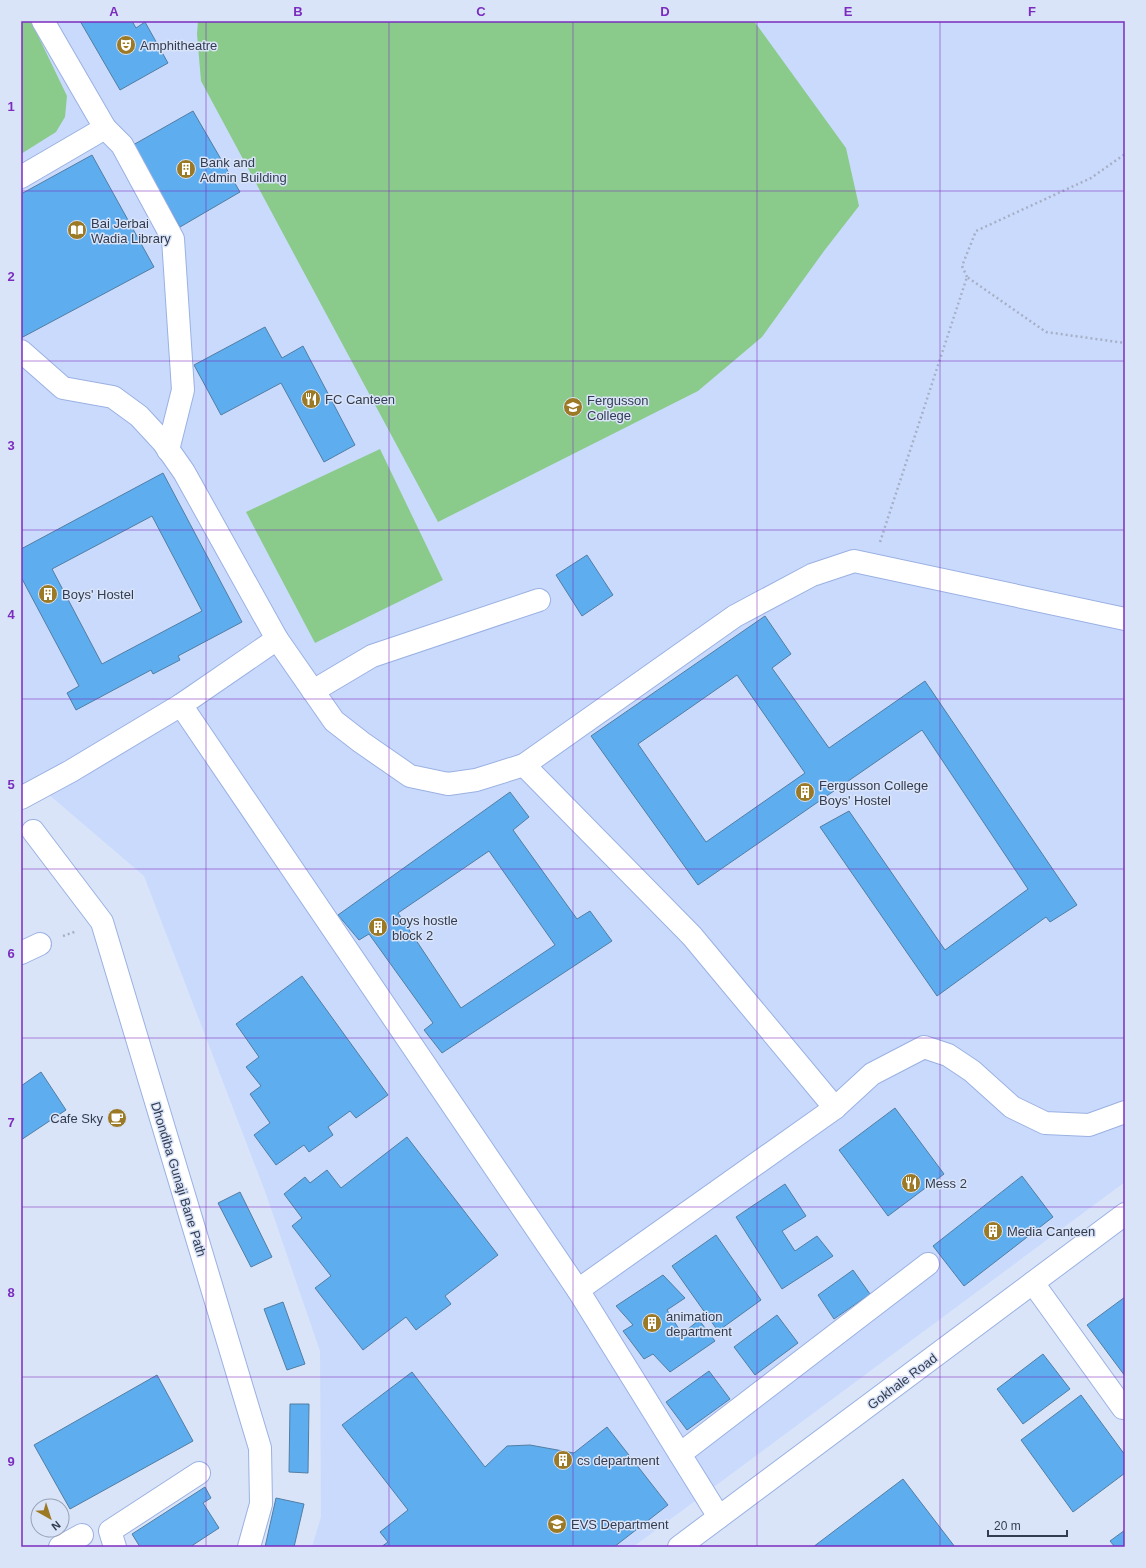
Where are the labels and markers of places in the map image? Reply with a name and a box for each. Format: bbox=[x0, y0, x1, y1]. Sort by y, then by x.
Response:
theatre icon: Amphitheatre bbox=[115, 34, 137, 56]
place label: Amphitheatre bbox=[140, 38, 217, 53]
place label: Bank and Admin Building bbox=[200, 155, 287, 185]
building icon: Bank and Admin Building bbox=[175, 158, 197, 180]
place label: Bai Jerbai Wadia Library bbox=[91, 216, 171, 246]
library icon: Bai Jerbai Wadia Library bbox=[66, 219, 88, 241]
restaurant icon: FC Canteen bbox=[300, 388, 322, 410]
place label: FC Canteen bbox=[325, 392, 395, 407]
place label: Fergusson College bbox=[587, 393, 648, 423]
school or university icon: Fergusson College bbox=[562, 396, 584, 418]
building icon: Boys' Hostel bbox=[37, 583, 59, 605]
place label: Boys' Hostel bbox=[62, 587, 134, 602]
place label: Fergusson College Boys' Hostel bbox=[819, 778, 928, 808]
building icon: Fergusson College Boys' Hostel bbox=[794, 781, 816, 803]
place label: boys hostle block 2 bbox=[392, 913, 458, 943]
building icon: boys hostle block 2 bbox=[367, 916, 389, 938]
cafe icon: Cafe Sky bbox=[106, 1107, 128, 1129]
place label: Cafe Sky bbox=[50, 1111, 103, 1126]
restaurant icon: Mess 2 bbox=[900, 1172, 922, 1194]
place label: Mess 2 bbox=[925, 1176, 967, 1191]
building icon: Media Canteen bbox=[982, 1220, 1004, 1242]
place label: Media Canteen bbox=[1007, 1224, 1095, 1239]
place label: animation department bbox=[666, 1309, 732, 1339]
building icon: animation department bbox=[641, 1312, 663, 1334]
building icon: cs department bbox=[552, 1449, 574, 1471]
place label: cs department bbox=[577, 1453, 660, 1468]
school or university icon: EVS Department bbox=[546, 1513, 568, 1535]
place label: EVS Department bbox=[571, 1517, 669, 1532]

